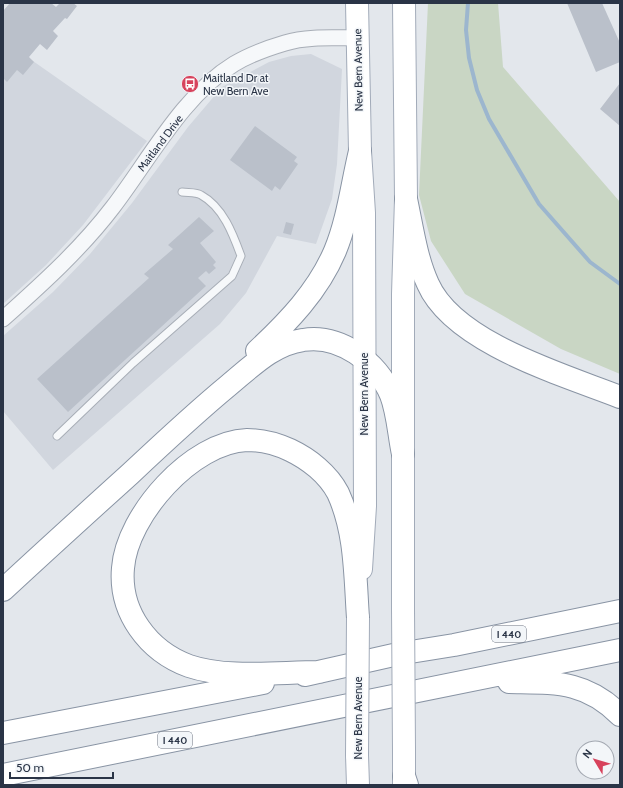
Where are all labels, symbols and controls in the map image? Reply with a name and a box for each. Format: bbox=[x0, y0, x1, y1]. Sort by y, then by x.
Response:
street label: New Bern Avenue bbox=[350, 28, 366, 112]
place label: Maitland Dr at New Bern Ave bbox=[203, 71, 269, 98]
bus stop icon: Maitland Dr at New Bern Ave bbox=[180, 74, 200, 94]
street label: Maitland Drive bbox=[134, 112, 186, 174]
street label: New Bern Avenue bbox=[357, 352, 371, 435]
road number: I 440 bbox=[492, 626, 526, 642]
street label: New Bern Avenue bbox=[351, 676, 365, 759]
road number: I 440 bbox=[158, 732, 192, 748]
north arrow bbox=[575, 740, 615, 780]
text: N bbox=[579, 746, 595, 761]
scale bar bbox=[10, 754, 113, 780]
text: 50 m bbox=[16, 760, 44, 775]

